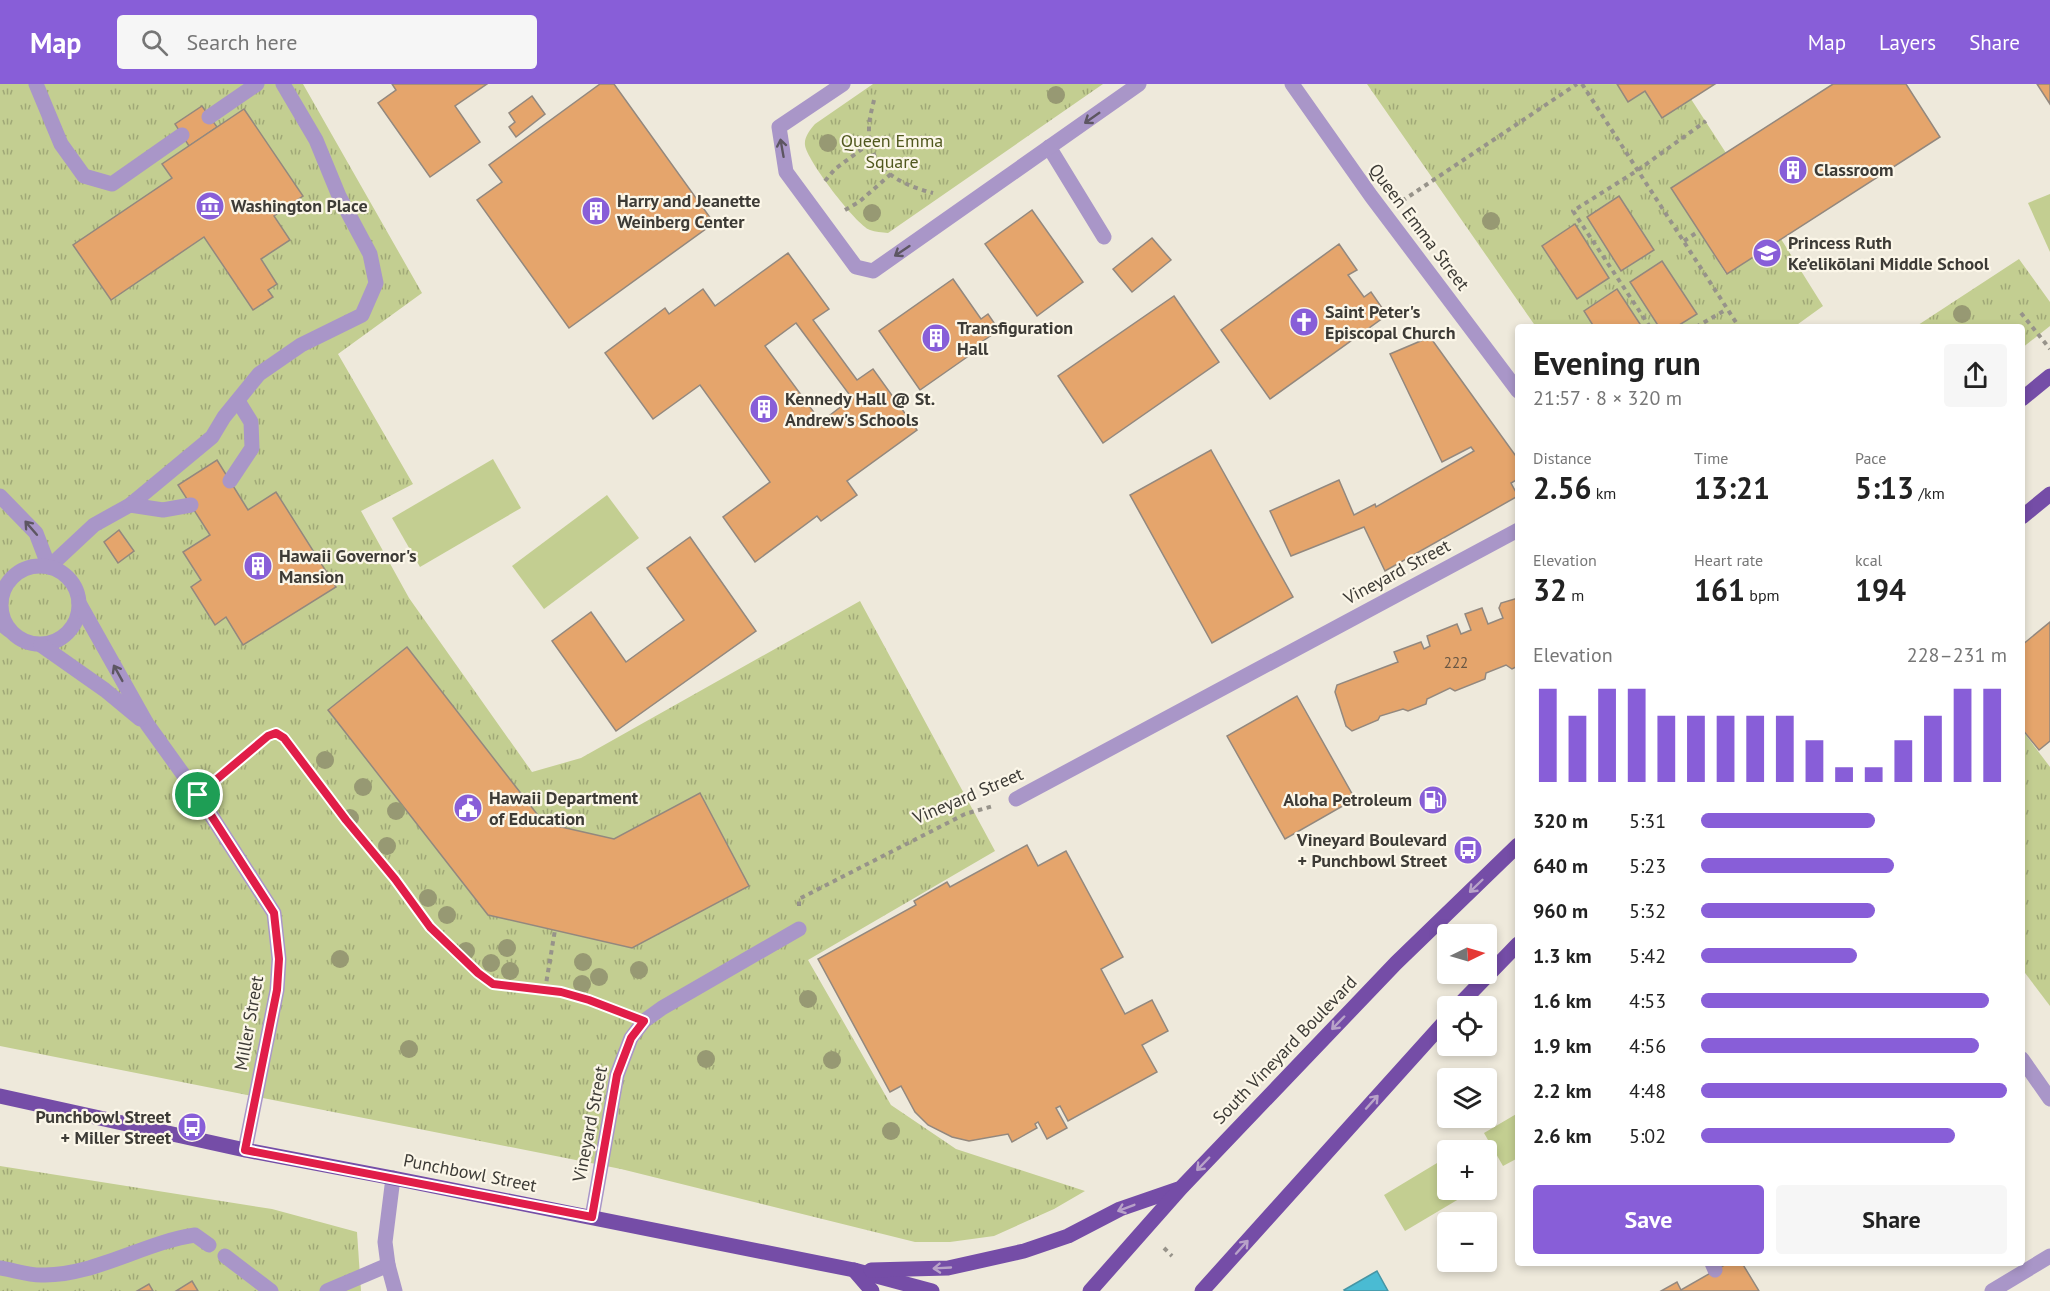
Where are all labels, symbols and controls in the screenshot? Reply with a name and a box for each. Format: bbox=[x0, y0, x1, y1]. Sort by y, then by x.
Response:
search box bbox=[117, 15, 537, 69]
text: Map bbox=[30, 24, 81, 61]
icon: search bbox=[138, 26, 171, 59]
text: Search here bbox=[186, 28, 297, 56]
text: Map bbox=[1808, 29, 1846, 56]
text: Layers bbox=[1879, 29, 1936, 56]
text: Share bbox=[1969, 29, 2020, 56]
one-way arrow bbox=[1084, 112, 1100, 124]
park label: Queen Emma Square bbox=[841, 129, 943, 173]
one-way arrow bbox=[776, 138, 787, 158]
building icon: Classroom bbox=[1777, 154, 1809, 186]
place label: Classroom bbox=[1814, 158, 1894, 181]
street label: Queen Emma Street bbox=[1364, 159, 1475, 295]
place label: Harry and Jeanette Weinberg Center bbox=[617, 189, 760, 233]
museum icon: Washington Place bbox=[194, 190, 226, 222]
place label: Washington Place bbox=[231, 194, 368, 217]
building icon: Harry and Jeanette Weinberg Center bbox=[580, 195, 612, 227]
place label: Princess Ruth Ke’elikōlani Middle School bbox=[1788, 231, 1990, 275]
school or university icon: Princess Ruth Ke’elikōlani Middle School bbox=[1751, 237, 1783, 269]
one-way arrow bbox=[894, 245, 910, 257]
place label: Saint Peter's Episcopal Church bbox=[1325, 300, 1455, 344]
church icon: Saint Peter's Episcopal Church bbox=[1288, 306, 1320, 338]
place label: Transfiguration Hall bbox=[957, 316, 1073, 360]
building icon: Transfiguration Hall bbox=[920, 322, 952, 354]
text: Evening run bbox=[1533, 341, 1701, 384]
button: share bbox=[1944, 344, 2007, 407]
text: 21:57 · 8 × 320 m bbox=[1533, 385, 1682, 411]
place label: Kennedy Hall @ St. Andrew's Schools bbox=[785, 387, 935, 431]
building icon: Kennedy Hall @ St. Andrew's Schools bbox=[748, 393, 780, 425]
text: Distance bbox=[1533, 448, 1592, 468]
text: Time bbox=[1694, 448, 1728, 468]
text: Pace bbox=[1855, 448, 1886, 468]
text: 2.56 bbox=[1533, 468, 1591, 507]
text: 13:21 bbox=[1694, 468, 1770, 507]
text: 5:13 bbox=[1855, 468, 1914, 507]
text: km bbox=[1591, 483, 1616, 503]
text: /km bbox=[1914, 483, 1945, 503]
one-way arrow bbox=[24, 520, 38, 536]
street label: Vineyard Street bbox=[1339, 534, 1454, 610]
place label: Hawaii Governor's Mansion bbox=[279, 544, 417, 588]
building icon: Hawaii Governor's Mansion bbox=[242, 550, 274, 582]
text: Elevation bbox=[1533, 550, 1597, 570]
text: Heart rate bbox=[1694, 550, 1763, 570]
text: kcal bbox=[1855, 550, 1882, 570]
text: 32 bbox=[1533, 570, 1567, 609]
text: 161 bbox=[1694, 570, 1745, 609]
text: 194 bbox=[1855, 570, 1906, 609]
text: m bbox=[1567, 585, 1584, 605]
text: bpm bbox=[1745, 585, 1780, 605]
text: Elevation bbox=[1533, 642, 1613, 668]
text: 228–231 m bbox=[1907, 642, 2007, 668]
house number: 222 bbox=[1444, 653, 1468, 672]
one-way arrow bbox=[112, 665, 123, 683]
street label: Vineyard Street bbox=[908, 762, 1026, 829]
pin bbox=[172, 769, 223, 820]
icon: arrive bbox=[181, 778, 214, 811]
fuel station icon: Aloha Petroleum bbox=[1417, 784, 1449, 816]
place label: Hawaii Department of Education bbox=[489, 786, 639, 830]
place label: Aloha Petroleum bbox=[1283, 788, 1412, 811]
public building icon: Hawaii Department of Education bbox=[452, 792, 484, 824]
text: 320 m bbox=[1533, 808, 1588, 834]
text: 5:31 bbox=[1629, 808, 1666, 834]
place label: Vineyard Boulevard + Punchbowl Street bbox=[1296, 828, 1448, 872]
bus stop icon: Vineyard Boulevard + Punchbowl Street bbox=[1452, 834, 1484, 866]
text: 640 m bbox=[1533, 853, 1588, 879]
text: 5:23 bbox=[1629, 853, 1666, 879]
one-way arrow bbox=[1468, 878, 1483, 893]
text: 960 m bbox=[1533, 898, 1588, 924]
text: 5:32 bbox=[1629, 898, 1666, 924]
north arrow bbox=[1437, 924, 1497, 984]
map controls bbox=[1437, 924, 1497, 1272]
text: 1.3 km bbox=[1533, 943, 1592, 969]
text: 5:42 bbox=[1629, 943, 1666, 969]
street label: South Vineyard Boulevard bbox=[1208, 970, 1362, 1129]
street label: Miller Street bbox=[229, 974, 268, 1072]
text: 1.6 km bbox=[1533, 988, 1592, 1014]
text: 4:53 bbox=[1629, 988, 1666, 1014]
button: locate bbox=[1437, 996, 1497, 1056]
one-way arrow bbox=[1331, 1016, 1345, 1031]
text: 1.9 km bbox=[1533, 1033, 1592, 1059]
text: 4:56 bbox=[1629, 1033, 1666, 1059]
street label: Vineyard Street bbox=[567, 1064, 612, 1185]
button: layers bbox=[1437, 1068, 1497, 1128]
text: 2.2 km bbox=[1533, 1078, 1592, 1104]
text: 4:48 bbox=[1629, 1078, 1666, 1104]
one-way arrow bbox=[1365, 1095, 1379, 1110]
place label: Punchbowl Street + Miller Street bbox=[36, 1105, 172, 1149]
bus stop icon: Punchbowl Street + Miller Street bbox=[176, 1111, 208, 1143]
text: 2.6 km bbox=[1533, 1123, 1592, 1149]
text: 5:02 bbox=[1629, 1123, 1666, 1149]
button: + bbox=[1437, 1140, 1497, 1200]
street label: Punchbowl Street bbox=[401, 1148, 539, 1197]
one-way arrow bbox=[1196, 1157, 1210, 1172]
button: Save bbox=[1533, 1185, 1764, 1254]
button: Share bbox=[1776, 1185, 2007, 1254]
one-way arrow bbox=[1117, 1203, 1135, 1214]
button: − bbox=[1437, 1212, 1497, 1272]
one-way arrow bbox=[1235, 1240, 1249, 1255]
one-way arrow bbox=[932, 1263, 952, 1274]

